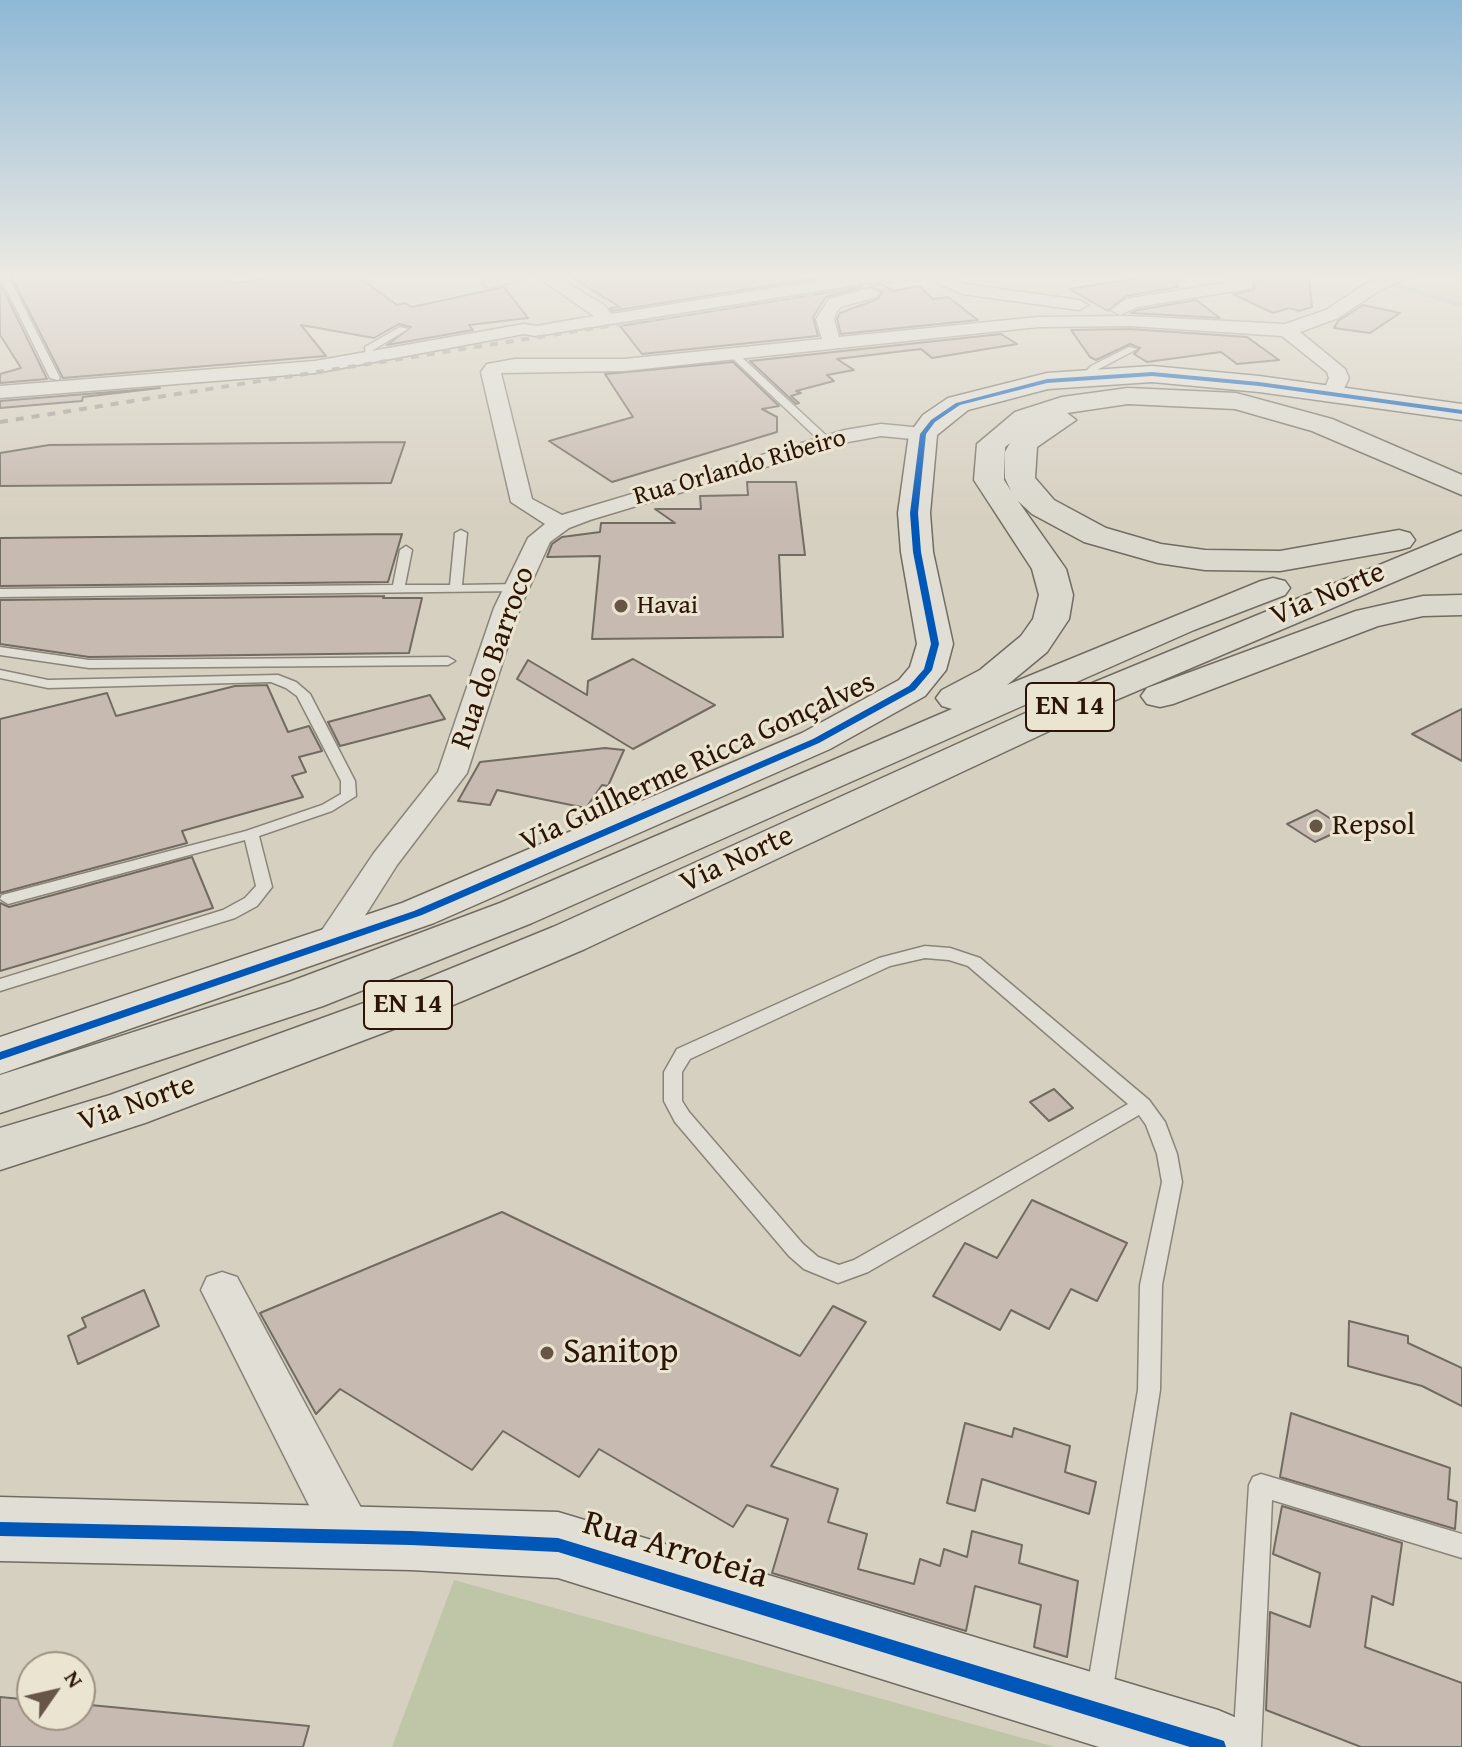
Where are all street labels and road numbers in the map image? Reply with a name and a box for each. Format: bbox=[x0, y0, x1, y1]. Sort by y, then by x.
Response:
street label: Rua Orlando Ribeiro bbox=[630, 423, 850, 513]
street label: Via Norte bbox=[1265, 555, 1391, 635]
street label: Rua do Barroco bbox=[444, 562, 544, 754]
street label: Via Guilherme Ricca Gonçalves bbox=[515, 665, 881, 861]
road number: EN 14 bbox=[1026, 683, 1114, 731]
street label: Via Norte bbox=[675, 818, 799, 902]
road number: EN 14 bbox=[364, 981, 452, 1029]
street label: Via Norte bbox=[74, 1067, 200, 1141]
street label: Rua Arroteia bbox=[577, 1502, 773, 1600]

